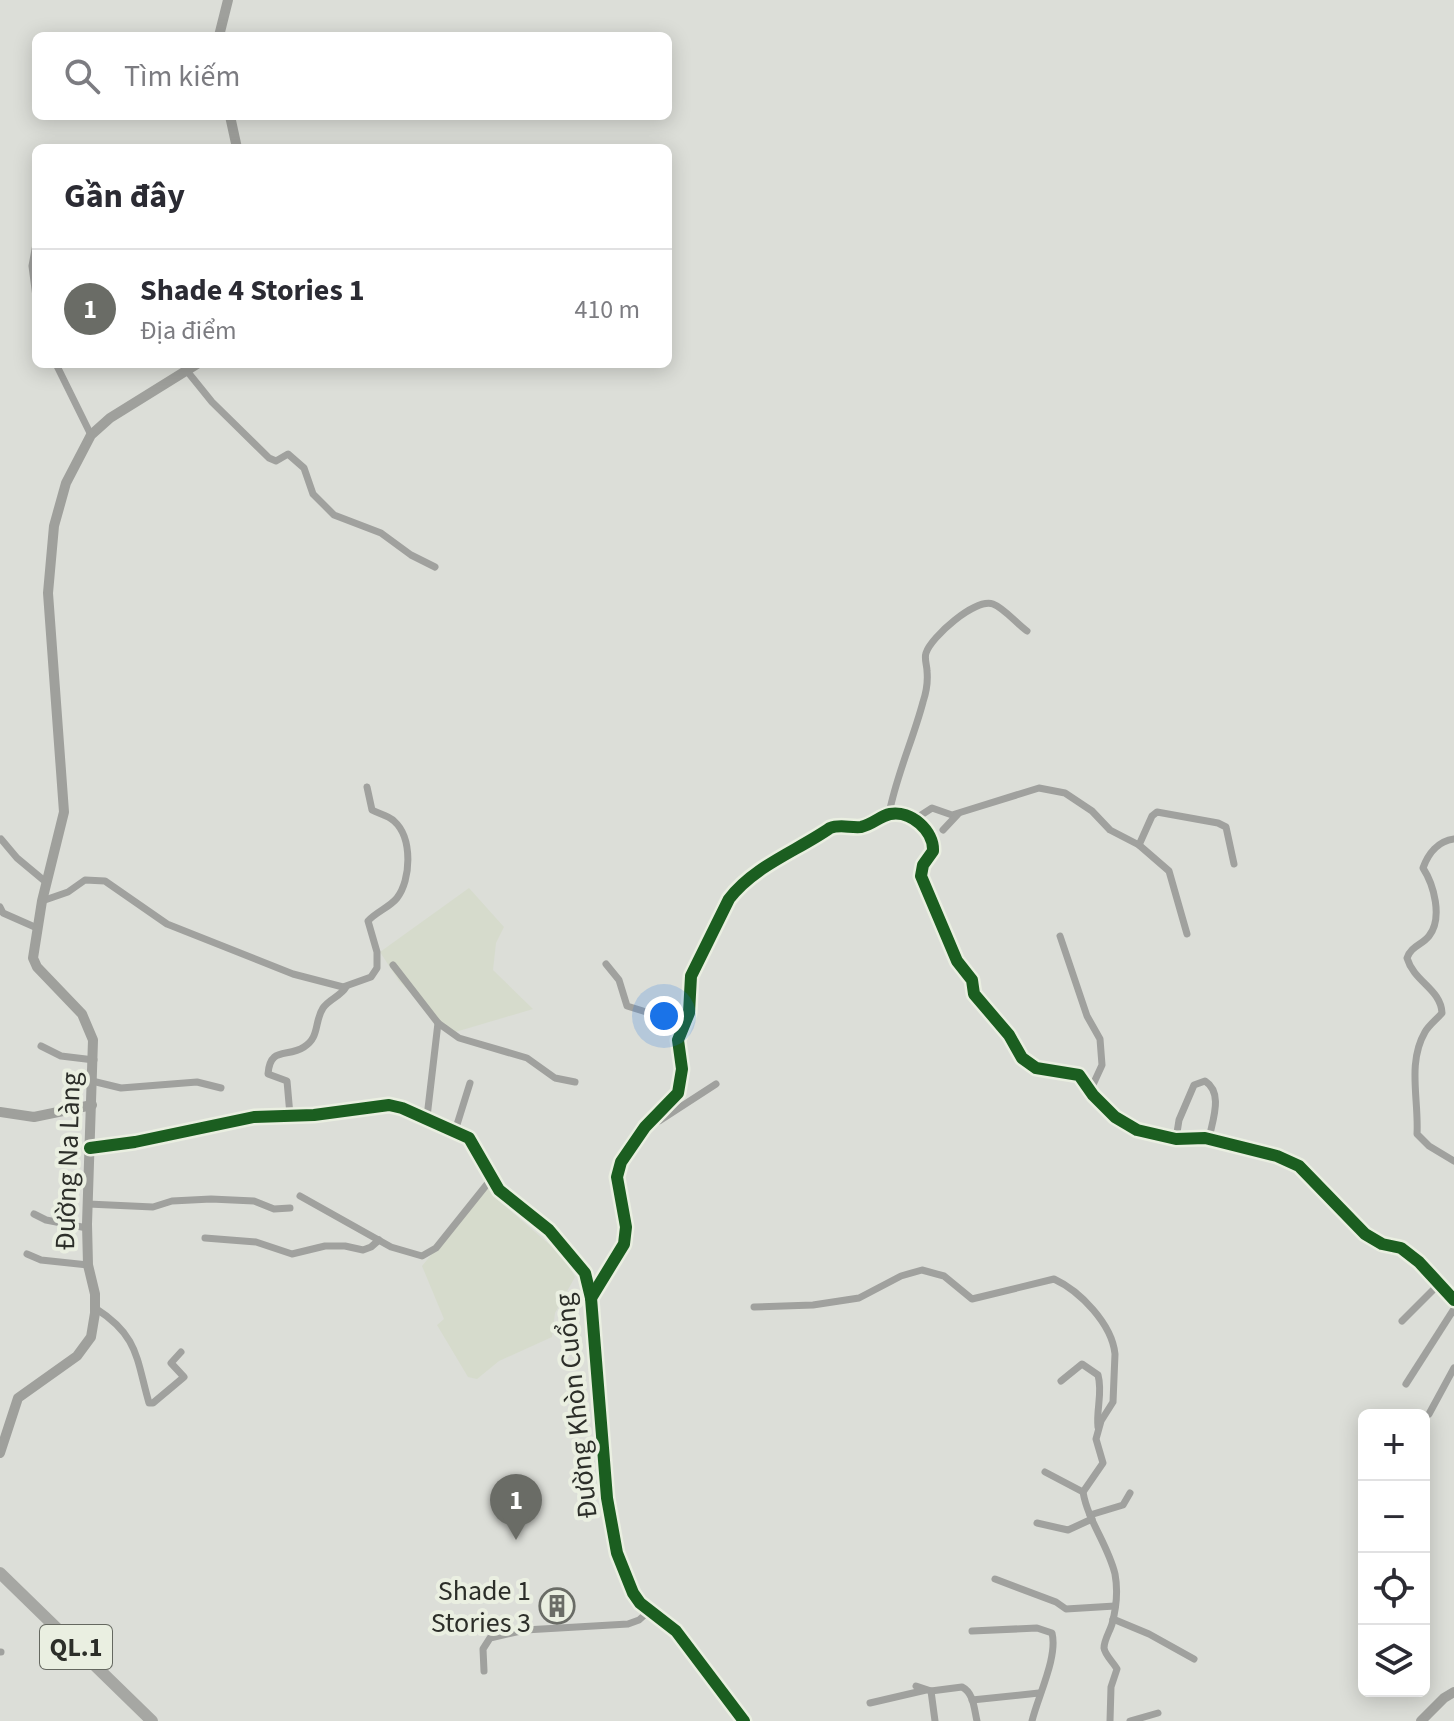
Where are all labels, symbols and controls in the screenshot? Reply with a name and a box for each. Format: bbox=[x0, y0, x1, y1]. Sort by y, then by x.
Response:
search box bbox=[32, 32, 672, 120]
icon: search bbox=[60, 54, 104, 98]
text: Tìm kiếm bbox=[124, 55, 240, 98]
text: Gần đây bbox=[64, 172, 185, 221]
text: Shade 4 Stories 1 bbox=[140, 269, 365, 312]
text: 1 bbox=[83, 291, 97, 328]
text: 410 m bbox=[574, 291, 640, 328]
text: Địa điểm bbox=[140, 312, 237, 349]
your location bbox=[644, 996, 684, 1036]
street label: Đường Na Làng bbox=[45, 1071, 91, 1251]
street label: Đường Khòn Cuổng bbox=[544, 1291, 608, 1521]
map controls bbox=[1358, 1409, 1430, 1697]
button: + bbox=[1358, 1409, 1430, 1481]
pin: 1 bbox=[490, 1474, 542, 1540]
button: − bbox=[1358, 1481, 1430, 1553]
button: locate bbox=[1358, 1553, 1430, 1625]
place label: Shade 1 Stories 3 bbox=[431, 1571, 531, 1643]
building icon: Shade 1 Stories 3 bbox=[538, 1587, 576, 1625]
road number: QL.1 bbox=[40, 1625, 112, 1669]
button: layers bbox=[1358, 1625, 1430, 1697]

